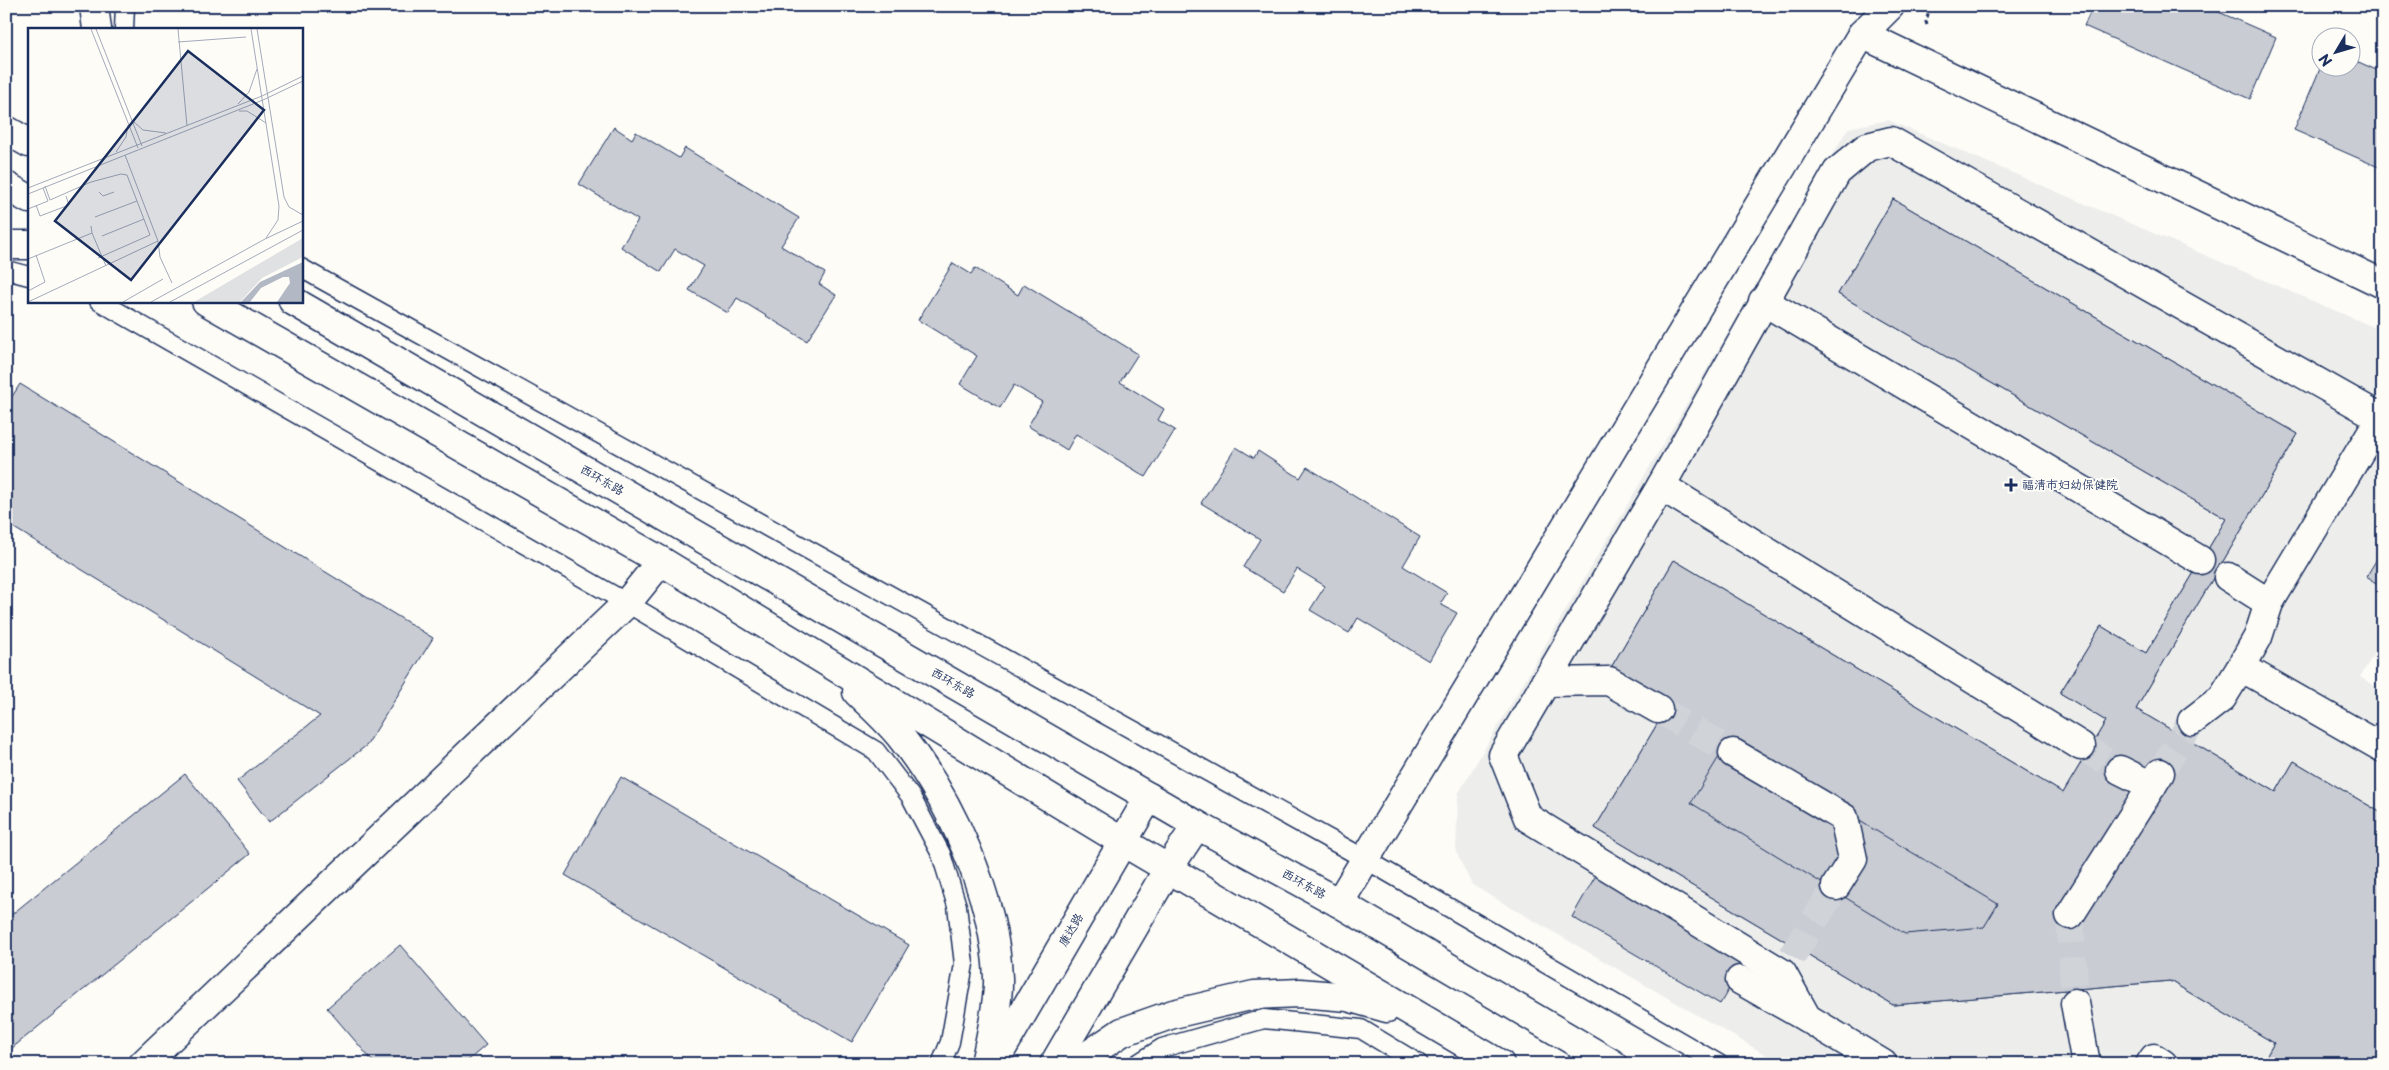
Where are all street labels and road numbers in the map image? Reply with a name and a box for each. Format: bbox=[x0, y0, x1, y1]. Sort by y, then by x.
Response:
street label: 西环东路 bbox=[577, 459, 628, 499]
street label: 西环东路 bbox=[928, 662, 979, 702]
street label: 西环东路 bbox=[1279, 864, 1330, 903]
street label: 康达路 bbox=[1053, 909, 1087, 950]

